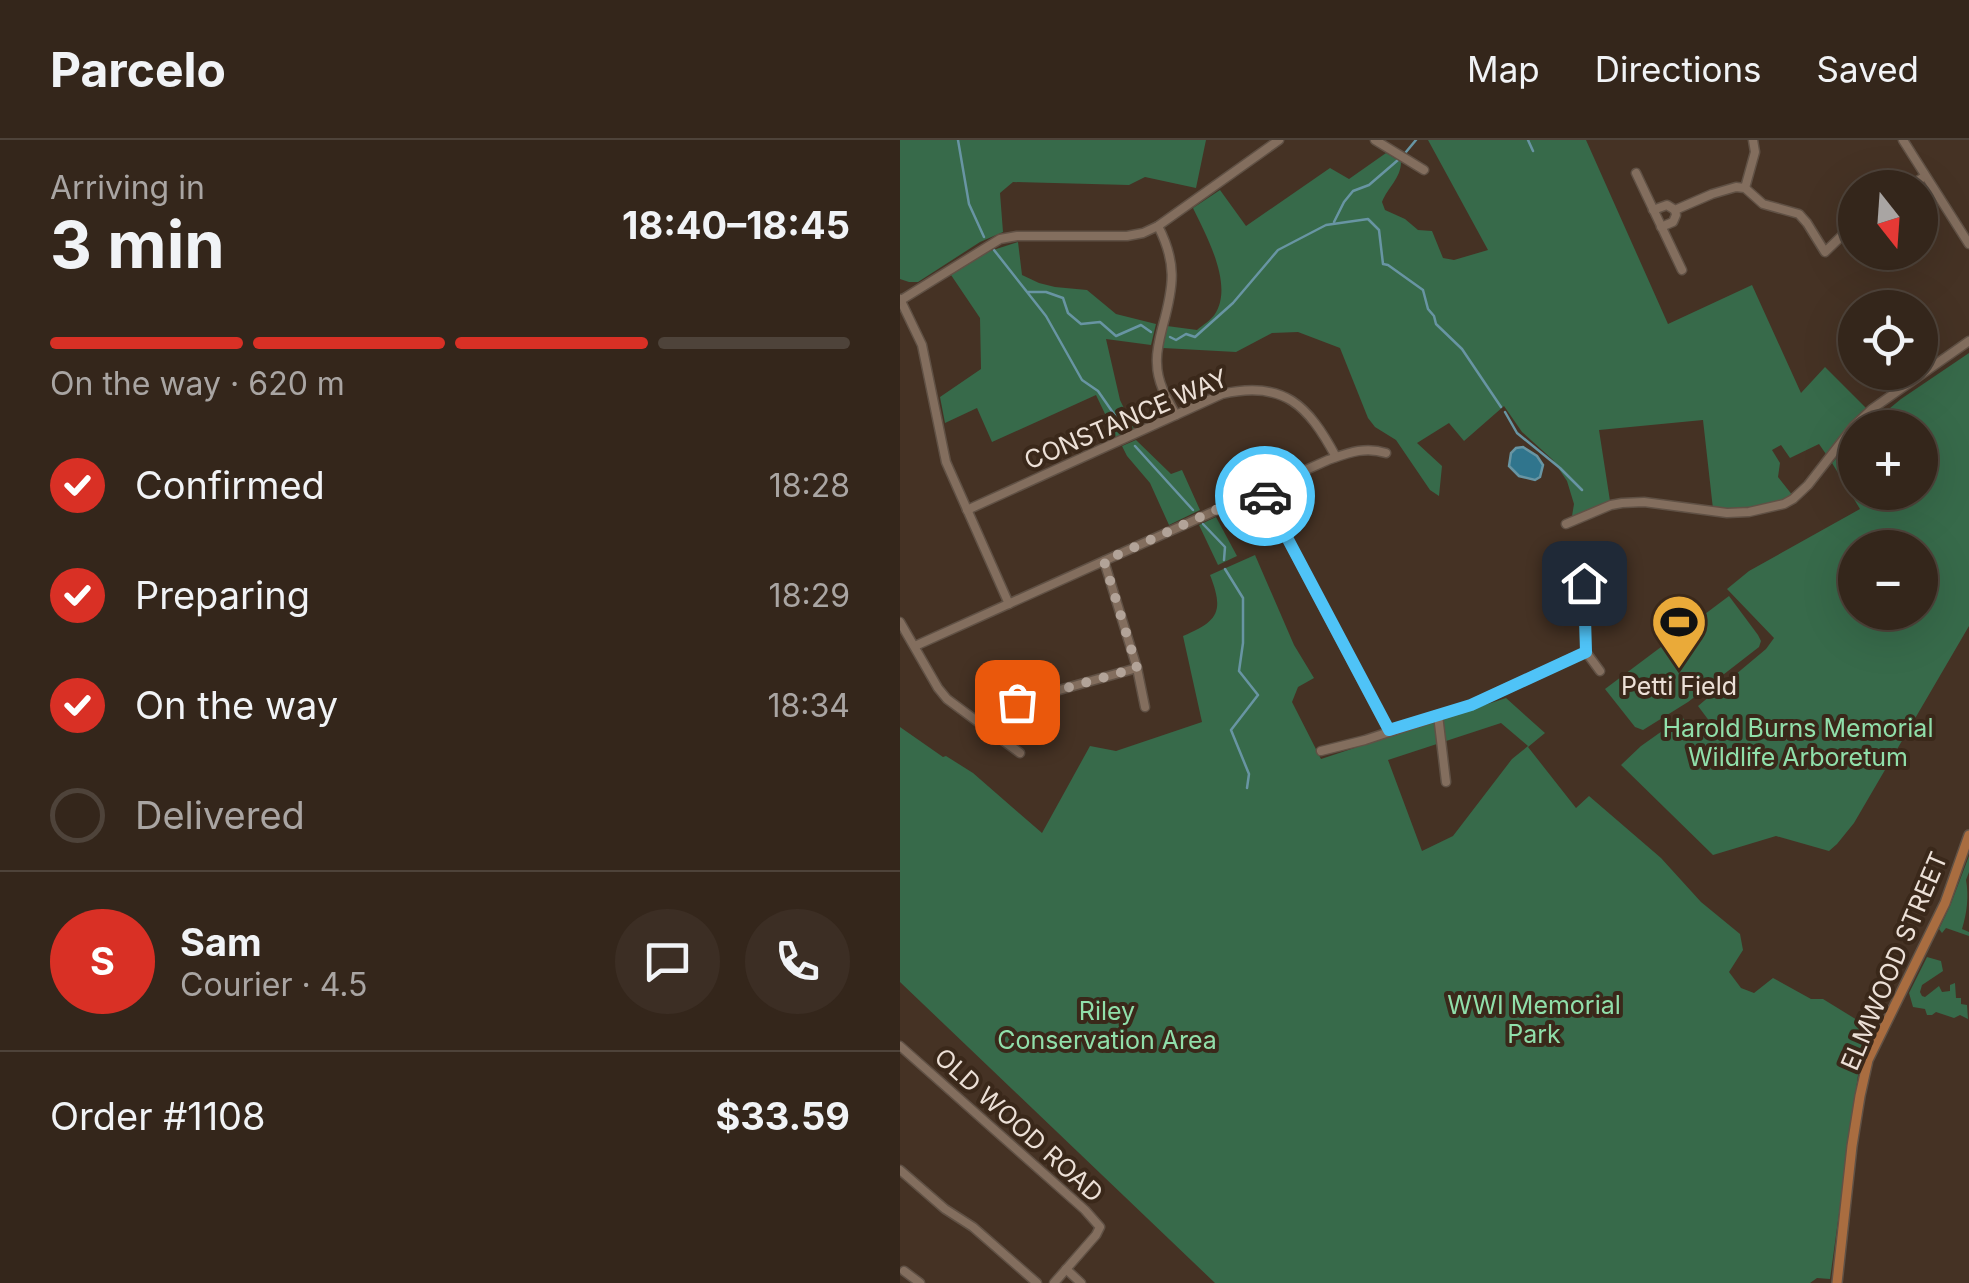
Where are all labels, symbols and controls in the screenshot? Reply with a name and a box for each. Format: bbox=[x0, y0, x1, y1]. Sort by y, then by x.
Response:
text: Parcelo bbox=[50, 40, 226, 99]
text: Map bbox=[1467, 48, 1540, 90]
text: Directions bbox=[1595, 48, 1762, 90]
text: Saved bbox=[1817, 48, 1919, 90]
text: Arriving in bbox=[50, 168, 205, 207]
north arrow bbox=[1838, 170, 1938, 270]
map controls bbox=[1838, 170, 1938, 630]
text: 18:40–18:45 bbox=[622, 202, 850, 248]
text: 3 min bbox=[50, 205, 225, 284]
button: locate bbox=[1838, 290, 1938, 390]
street label: CONSTANCE WAY bbox=[1020, 363, 1232, 475]
text: On the way · 620 m bbox=[50, 364, 345, 403]
button: + bbox=[1838, 410, 1938, 510]
courier bbox=[1215, 446, 1315, 546]
icon: check bbox=[50, 458, 105, 513]
text: Confirmed bbox=[135, 462, 325, 508]
text: 18:28 bbox=[769, 466, 850, 505]
icon: car bbox=[1238, 469, 1293, 524]
button: − bbox=[1838, 530, 1938, 630]
pin bbox=[1542, 541, 1627, 626]
icon: home bbox=[1557, 556, 1612, 611]
icon: check bbox=[50, 568, 105, 623]
text: Preparing bbox=[135, 572, 310, 618]
text: 18:29 bbox=[769, 576, 850, 615]
sports icon: Petti Field bbox=[1649, 592, 1709, 671]
pin bbox=[975, 660, 1060, 745]
place label: Petti Field bbox=[1621, 671, 1737, 701]
icon: bag bbox=[990, 675, 1045, 730]
icon: check bbox=[50, 678, 105, 733]
text: On the way bbox=[135, 682, 338, 728]
text: 18:34 bbox=[768, 686, 850, 725]
park label: Harold Burns Memorial Wildlife Arboretum bbox=[1663, 713, 1933, 772]
text: Delivered bbox=[135, 792, 305, 838]
street label: ELMWOOD STREET bbox=[1834, 847, 1954, 1075]
button: chat bbox=[615, 909, 720, 1014]
button: phone bbox=[745, 909, 850, 1014]
text: Sam bbox=[180, 919, 262, 965]
text: S bbox=[90, 938, 115, 984]
text: Courier · 4.5 bbox=[180, 965, 368, 1004]
park label: WWI Memorial Park bbox=[1447, 990, 1621, 1049]
park label: Riley Conservation Area bbox=[997, 996, 1217, 1055]
street label: OLD WOOD ROAD bbox=[929, 1042, 1109, 1208]
text: Order #1108 bbox=[50, 1093, 266, 1139]
text: $33.59 bbox=[715, 1093, 850, 1139]

